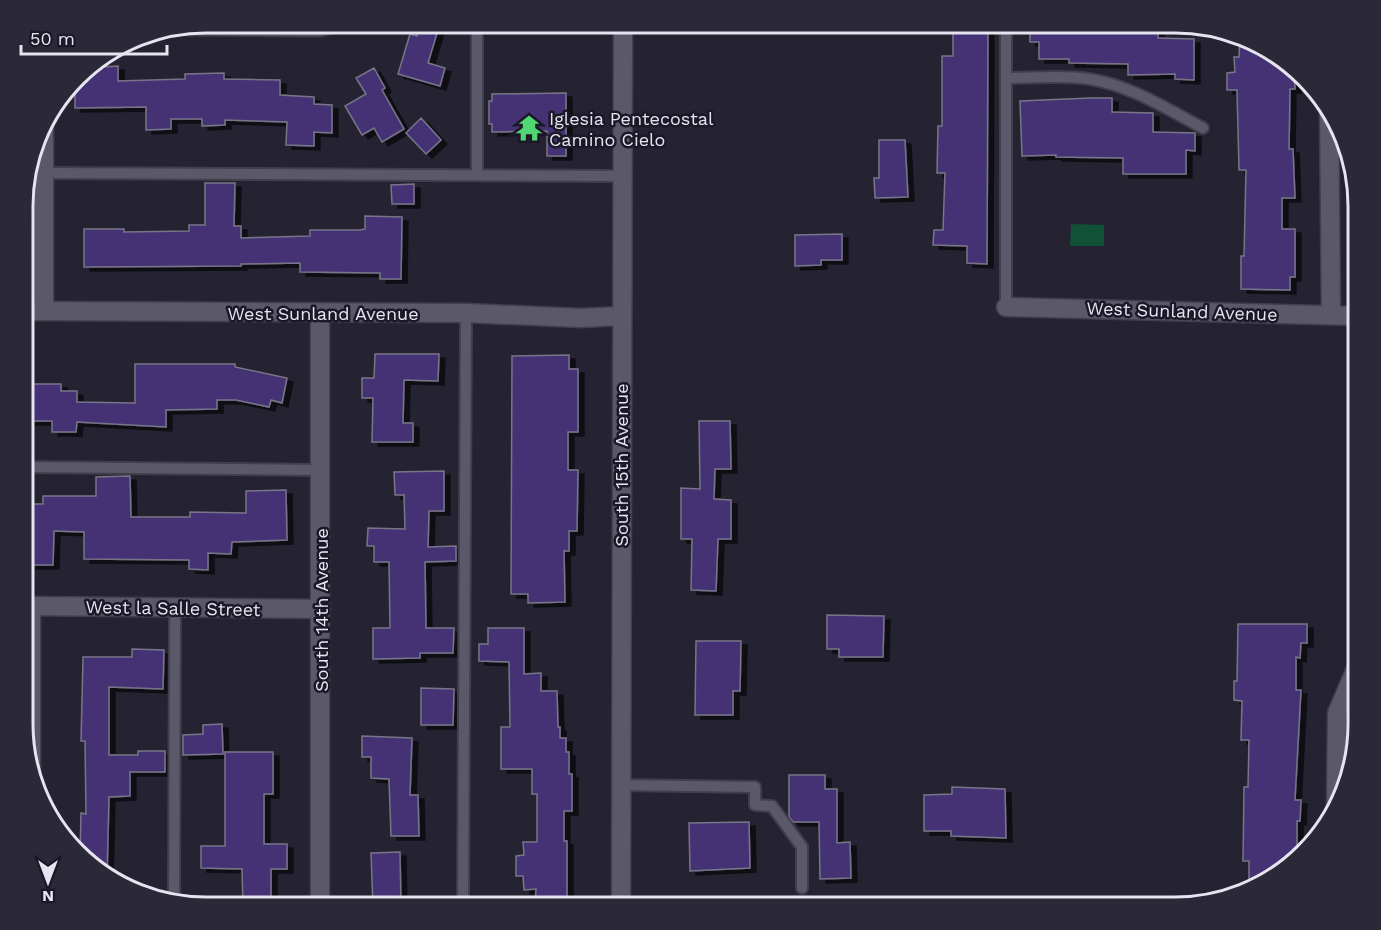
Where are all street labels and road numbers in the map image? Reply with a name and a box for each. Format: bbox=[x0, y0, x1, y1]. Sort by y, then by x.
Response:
street label: West Sunland Avenue bbox=[1086, 297, 1278, 325]
street label: West Sunland Avenue bbox=[227, 303, 419, 324]
street label: South 15th Avenue bbox=[611, 383, 632, 547]
street label: South 14th Avenue bbox=[311, 528, 332, 692]
street label: West la Salle Street bbox=[85, 596, 261, 620]

